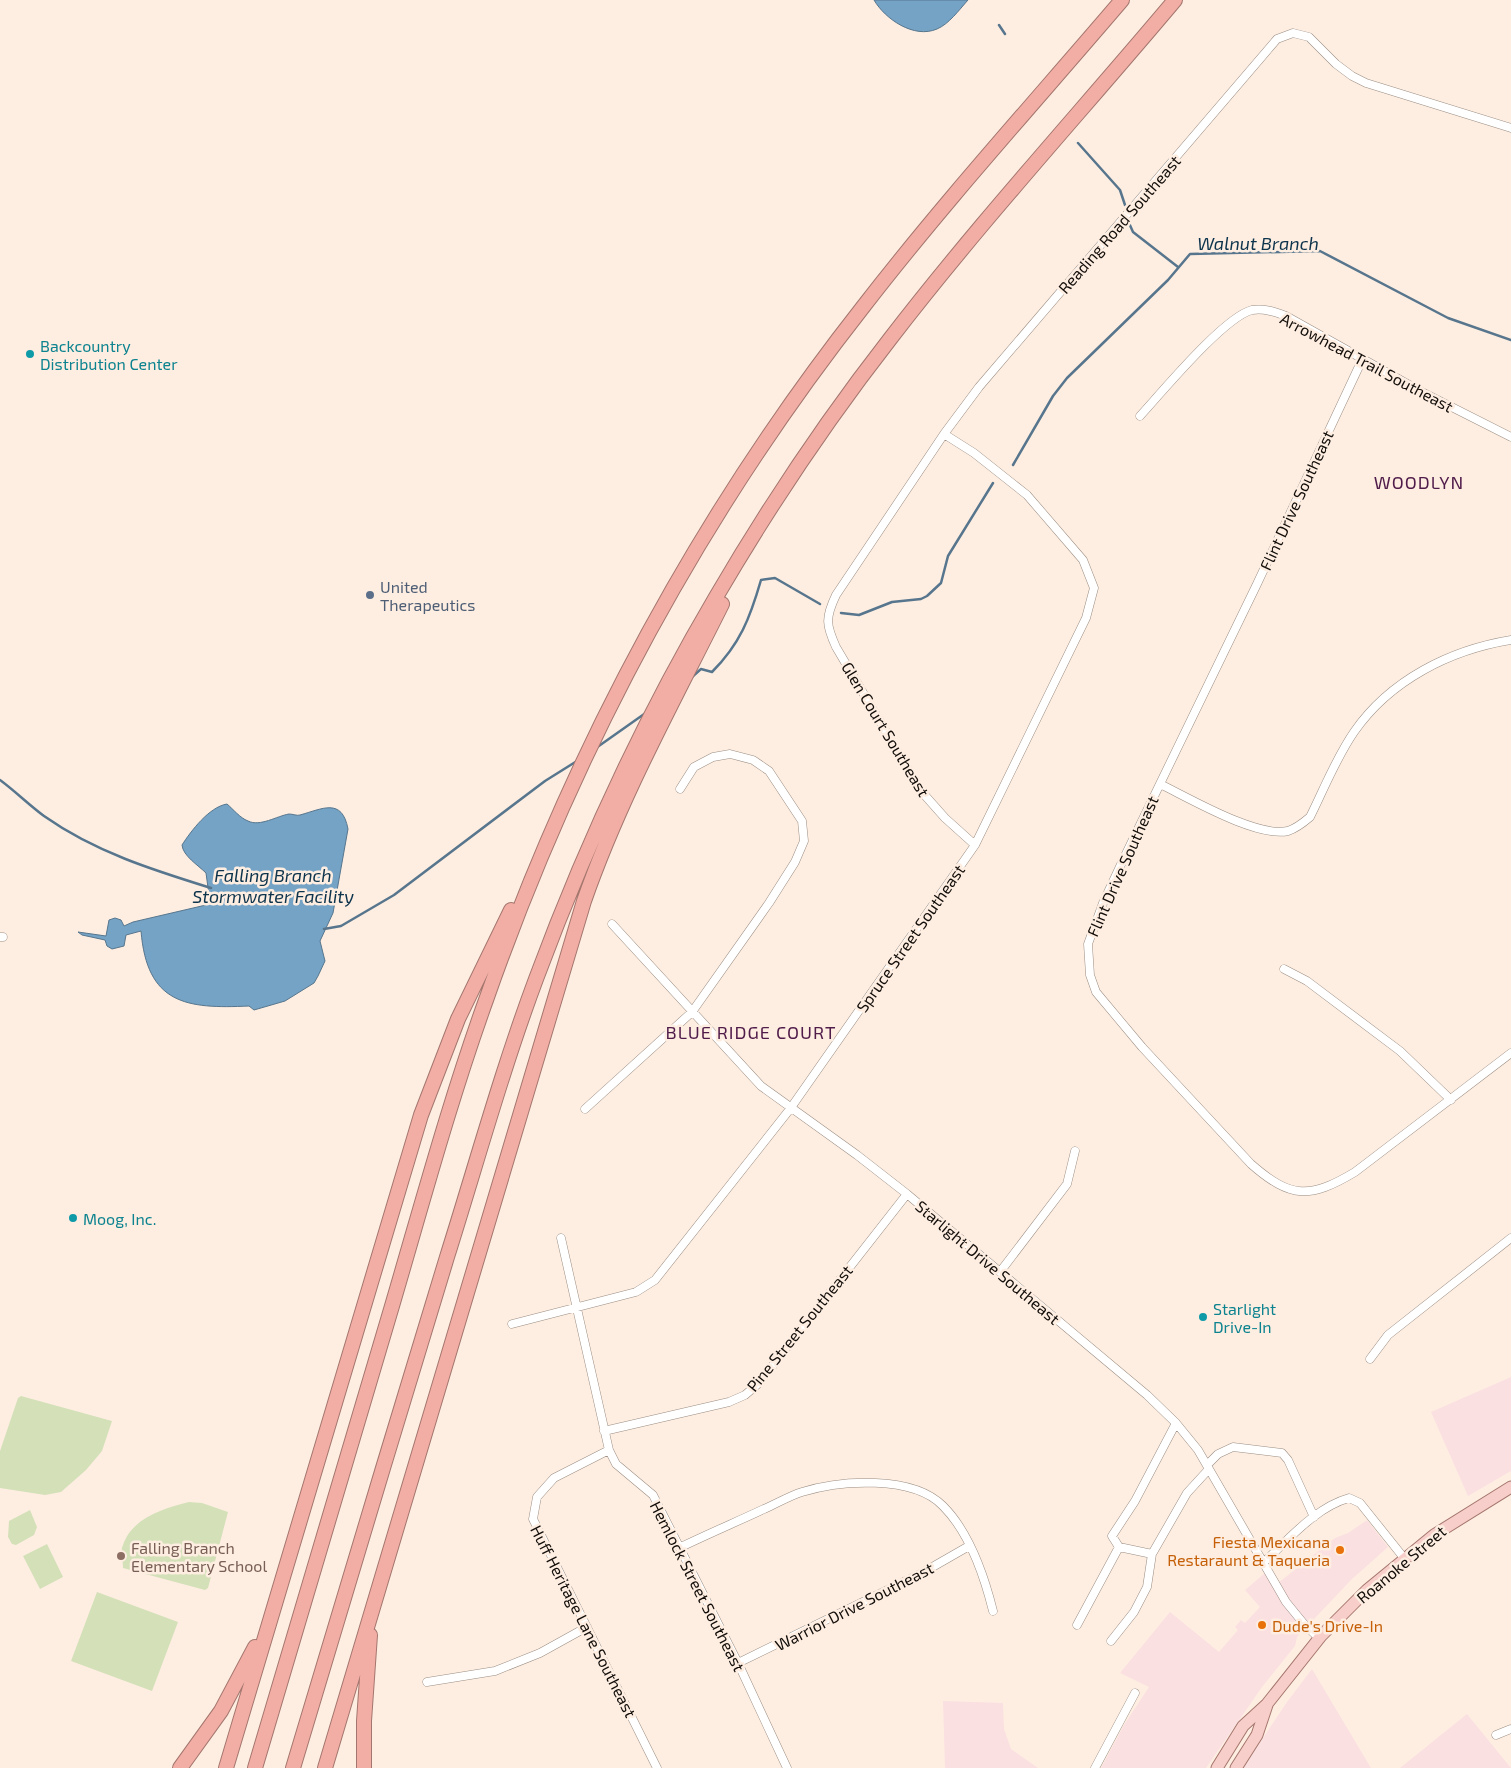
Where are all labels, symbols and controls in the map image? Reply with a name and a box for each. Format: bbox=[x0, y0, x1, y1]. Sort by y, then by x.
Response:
street label: Reading Road Southeast bbox=[1054, 151, 1184, 297]
water label: Walnut Branch bbox=[1197, 232, 1319, 254]
street label: Arrowhead Trail Southeast bbox=[1277, 308, 1457, 416]
place label: Backcountry Distribution Center bbox=[40, 336, 178, 373]
marker: Backcountry Distribution Center bbox=[24, 348, 36, 360]
street label: Flint Drive Southeast bbox=[1255, 427, 1337, 573]
district label: WOODLYN bbox=[1374, 471, 1464, 493]
place label: United Therapeutics bbox=[380, 577, 475, 614]
marker: United Therapeutics bbox=[364, 589, 376, 601]
street label: Glen Court Southeast bbox=[838, 658, 934, 800]
street label: Flint Drive Southeast bbox=[1082, 793, 1162, 939]
street label: Spruce Street Southeast bbox=[852, 861, 968, 1015]
water label: Falling Branch Stormwater Facility bbox=[192, 864, 354, 907]
district label: BLUE RIDGE COURT bbox=[666, 1021, 836, 1043]
street label: Starlight Drive Southeast bbox=[912, 1196, 1064, 1328]
place label: Moog, Inc. bbox=[83, 1209, 156, 1228]
marker: Moog, Inc. bbox=[67, 1212, 79, 1224]
street label: Pine Street Southeast bbox=[742, 1261, 856, 1395]
place label: Starlight Drive-In bbox=[1213, 1299, 1276, 1336]
marker: Starlight Drive-In bbox=[1197, 1311, 1209, 1323]
street label: Hemlock Street Southeast bbox=[647, 1498, 749, 1674]
street label: Roanoke Street bbox=[1353, 1521, 1449, 1607]
street label: Huff Heritage Lane Southeast bbox=[527, 1522, 641, 1720]
place label: Fiesta Mexicana Restaraunt & Taqueria bbox=[1167, 1532, 1330, 1569]
place label: Falling Branch Elementary School bbox=[131, 1538, 267, 1575]
marker: Fiesta Mexicana Restaraunt & Taqueria bbox=[1334, 1544, 1346, 1556]
marker: Falling Branch Elementary School bbox=[115, 1550, 127, 1562]
street label: Warrior Drive Southeast bbox=[772, 1558, 936, 1654]
place label: Dude's Drive-In bbox=[1272, 1616, 1383, 1635]
marker: Dude's Drive-In bbox=[1256, 1619, 1268, 1631]

